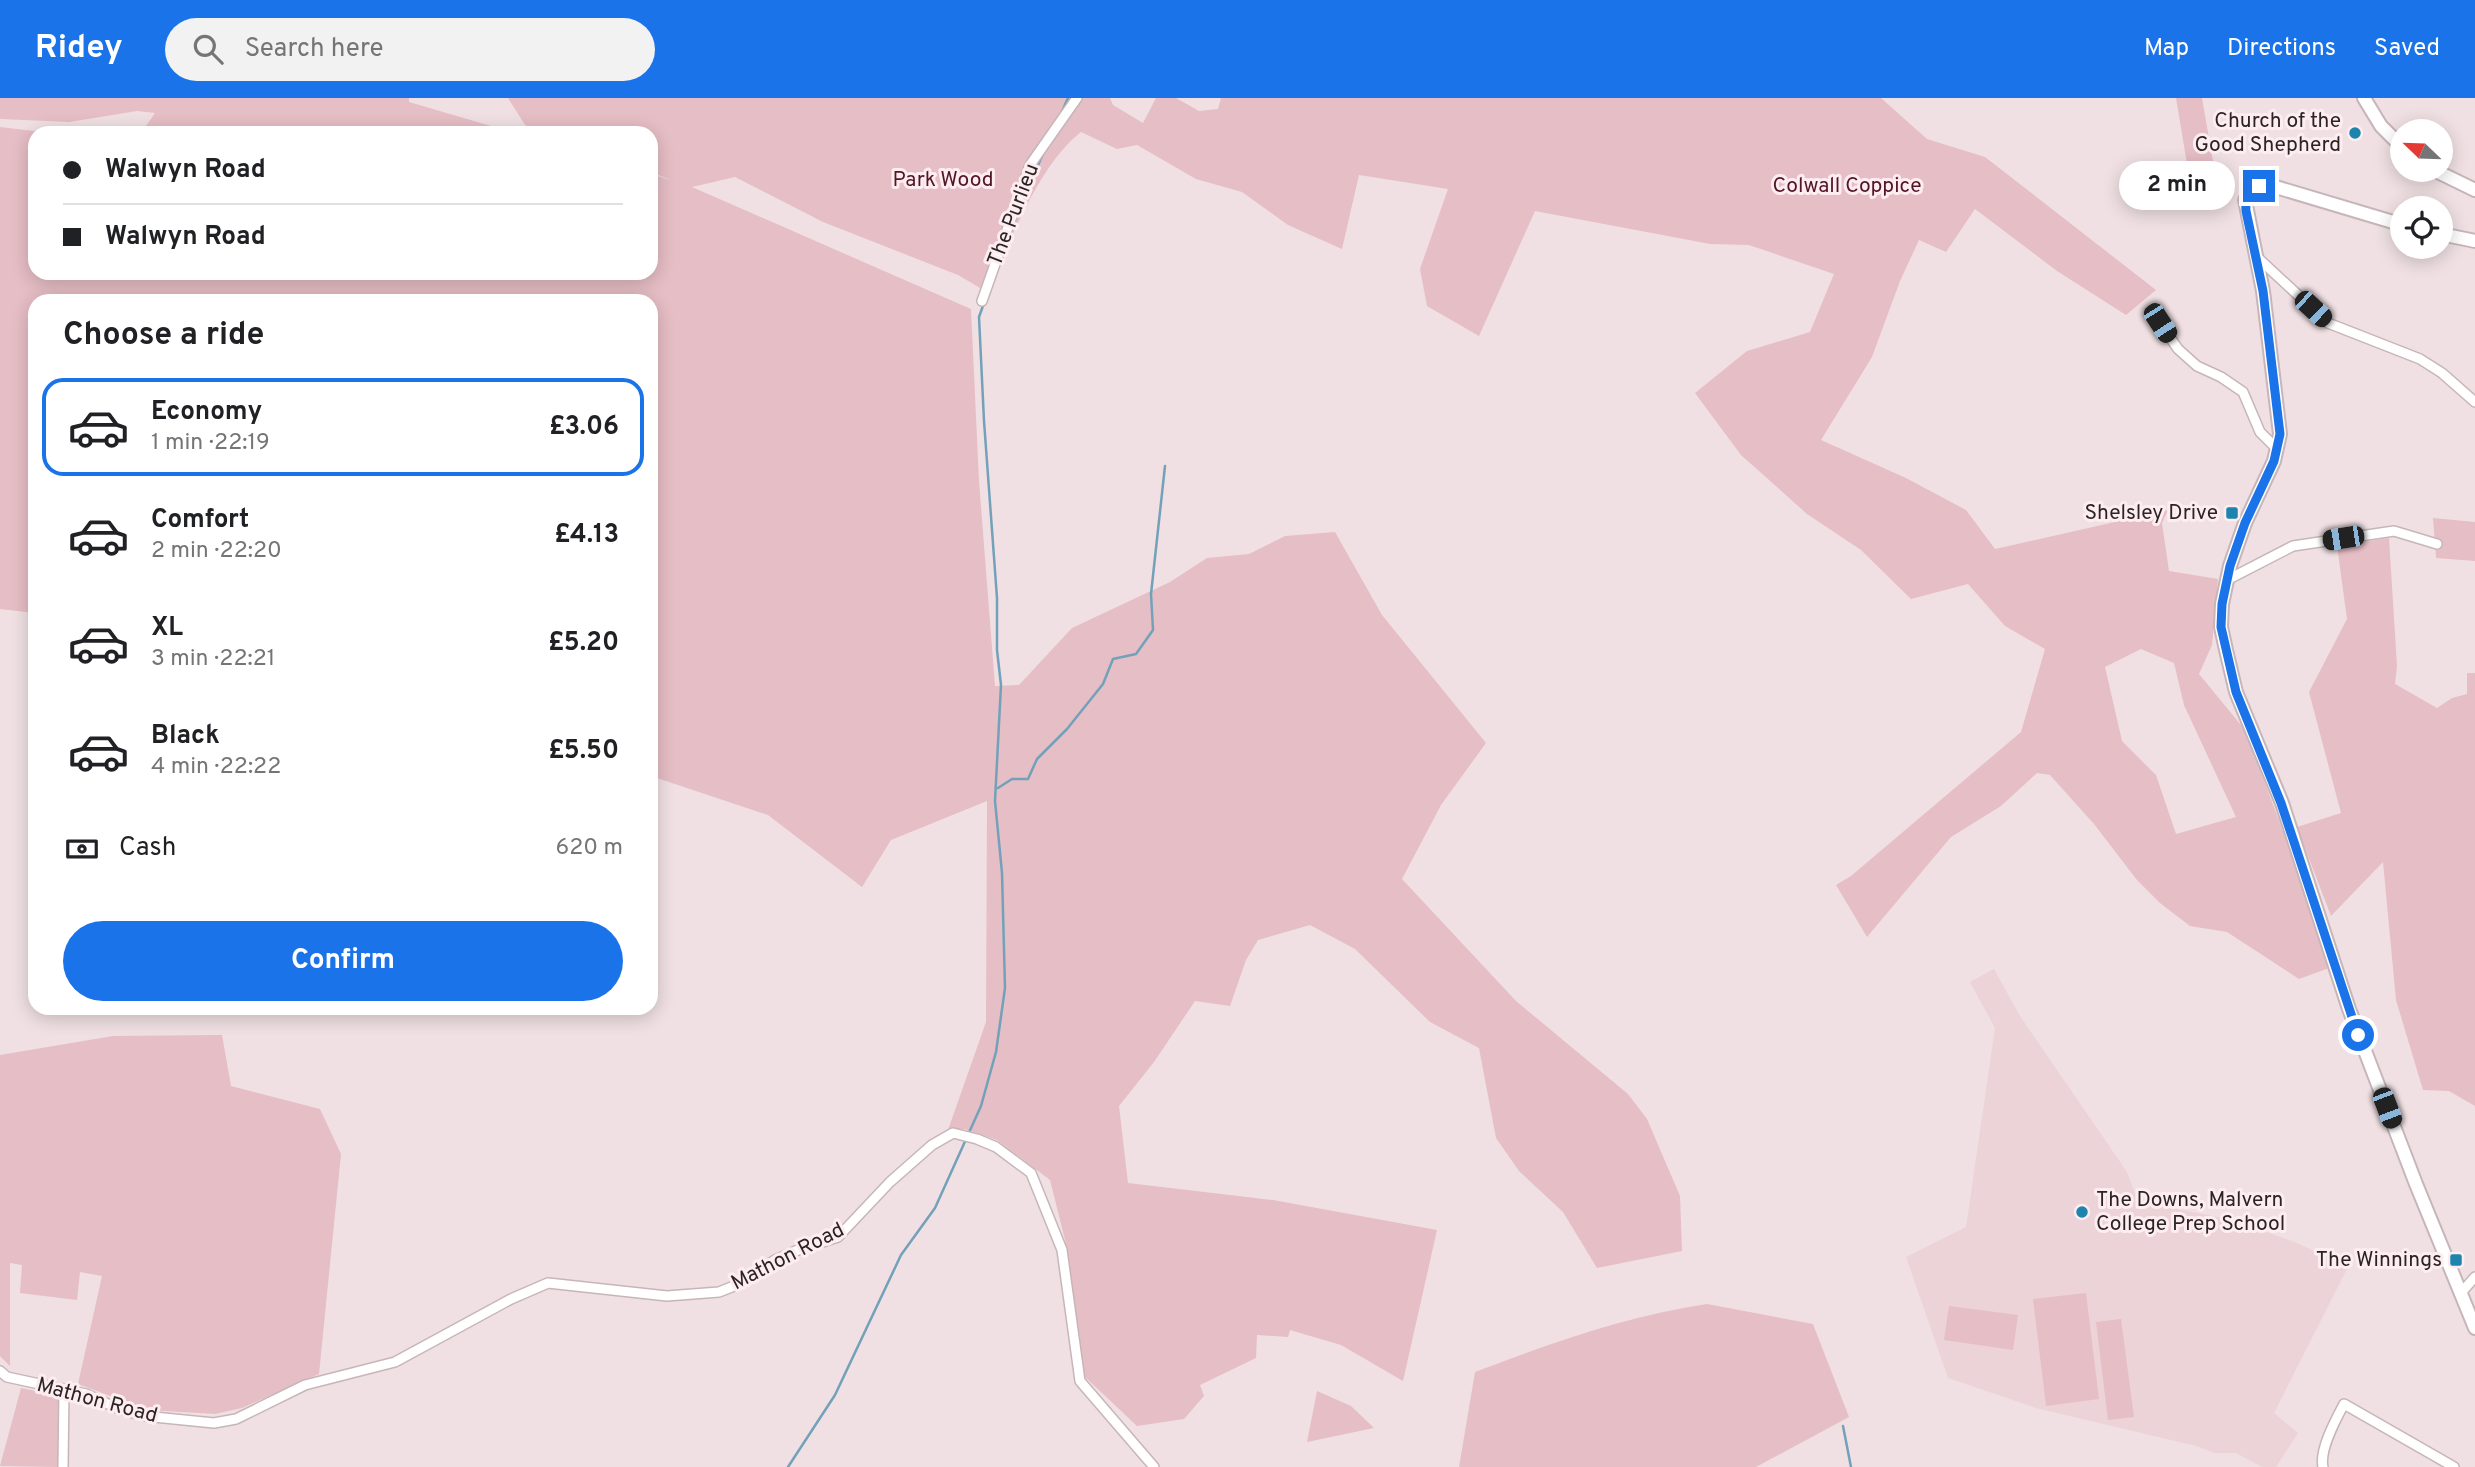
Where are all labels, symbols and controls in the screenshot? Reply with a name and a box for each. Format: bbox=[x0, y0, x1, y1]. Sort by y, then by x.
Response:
search box bbox=[165, 18, 655, 81]
text: Ridey bbox=[35, 28, 123, 70]
icon: search bbox=[189, 30, 227, 68]
text: Search here bbox=[245, 33, 384, 66]
text: Map bbox=[2144, 34, 2189, 64]
text: Directions bbox=[2227, 34, 2336, 64]
text: Saved bbox=[2374, 34, 2440, 64]
place label: Church of the Good Shepherd bbox=[2195, 108, 2341, 159]
north arrow bbox=[2390, 119, 2454, 182]
map controls bbox=[2390, 119, 2453, 259]
marker: Church of the Good Shepherd bbox=[2347, 125, 2363, 141]
text: Walwyn Road bbox=[105, 154, 266, 187]
street label: The Purlieu bbox=[982, 160, 1046, 270]
callout: 2 min bbox=[2119, 162, 2234, 210]
park label: Park Wood bbox=[893, 167, 994, 194]
route end bbox=[2243, 170, 2275, 202]
text: 2 min bbox=[2147, 171, 2207, 200]
park label: Colwall Coppice bbox=[1773, 173, 1921, 200]
button: locate bbox=[2390, 196, 2453, 259]
text: Walwyn Road bbox=[105, 221, 266, 254]
car bbox=[2291, 287, 2336, 331]
car bbox=[2140, 300, 2181, 346]
text: Choose a ride bbox=[63, 316, 264, 356]
icon: car bbox=[67, 396, 130, 459]
text: Economy bbox=[151, 396, 262, 429]
text: £3.06 bbox=[549, 411, 619, 444]
text: 1 min · 22:19 bbox=[151, 429, 270, 458]
place label: Shelsley Drive bbox=[2084, 500, 2218, 527]
icon: car bbox=[67, 504, 130, 567]
text: Comfort bbox=[151, 504, 249, 537]
marker: Shelsley Drive bbox=[2224, 505, 2240, 521]
text: £4.13 bbox=[554, 519, 619, 552]
car bbox=[2321, 524, 2366, 552]
text: 2 min · 22:20 bbox=[151, 537, 282, 566]
icon: car bbox=[67, 612, 130, 675]
text: XL bbox=[151, 612, 183, 645]
text: £5.20 bbox=[548, 627, 619, 660]
text: 3 min · 22:21 bbox=[151, 645, 275, 674]
icon: car bbox=[67, 720, 130, 783]
text: Black bbox=[151, 720, 220, 753]
text: £5.50 bbox=[548, 735, 619, 768]
text: 4 min · 22:22 bbox=[151, 753, 281, 782]
icon: cash bbox=[63, 830, 101, 868]
text: Cash bbox=[119, 832, 176, 865]
text: 620 m bbox=[556, 834, 623, 863]
button: Confirm bbox=[63, 921, 623, 1001]
route start bbox=[2342, 1019, 2374, 1051]
car bbox=[2370, 1085, 2405, 1131]
place label: The Downs, Malvern College Prep School bbox=[2096, 1187, 2285, 1238]
marker: The Downs, Malvern College Prep School bbox=[2074, 1204, 2090, 1220]
street label: Mathon Road bbox=[727, 1217, 849, 1297]
place label: The Winnings bbox=[2316, 1247, 2442, 1274]
marker: The Winnings bbox=[2448, 1252, 2464, 1268]
street label: Mathon Road bbox=[34, 1372, 160, 1430]

